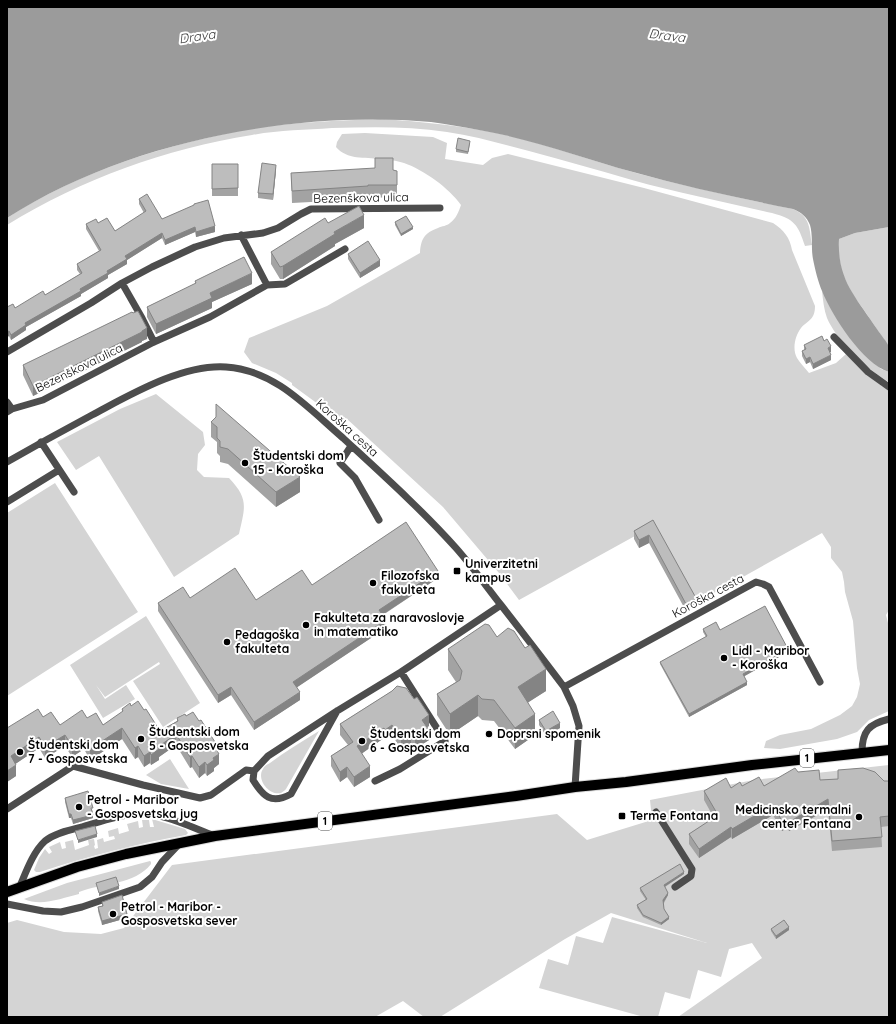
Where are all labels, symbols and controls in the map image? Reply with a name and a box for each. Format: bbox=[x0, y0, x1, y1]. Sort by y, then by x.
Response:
water label: Drava bbox=[178, 25, 217, 46]
water label: Drava bbox=[648, 25, 687, 45]
street label: Bezenškova ulica bbox=[313, 189, 409, 206]
street label: Bezenškova ulica bbox=[33, 340, 125, 395]
street label: Koroška cesta bbox=[313, 396, 382, 460]
place label: Študentski dom 15 - Koroška bbox=[253, 448, 344, 477]
marker: Študentski dom 15 - Koroška bbox=[240, 458, 250, 468]
place label: Univerzitetni kampus bbox=[465, 556, 538, 585]
marker: Univerzitetni kampus bbox=[452, 566, 462, 576]
place label: Filozofska fakulteta bbox=[381, 568, 440, 597]
street label: Koroška cesta bbox=[669, 570, 746, 621]
marker: Filozofska fakulteta bbox=[368, 578, 378, 588]
place label: Fakulteta za naravoslovje in matematiko bbox=[314, 610, 464, 639]
marker: Fakulteta za naravoslovje in matematiko bbox=[301, 620, 311, 630]
place label: Pedagoška fakulteta bbox=[235, 627, 299, 656]
marker: Pedagoška fakulteta bbox=[222, 637, 232, 647]
place label: Lidl - Maribor - Koroška bbox=[732, 643, 809, 672]
marker: Lidl - Maribor - Koroška bbox=[719, 653, 729, 663]
place label: Študentski dom 5 - Gosposvetska bbox=[149, 724, 249, 753]
place label: Študentski dom 6 - Gosposvetska bbox=[370, 726, 470, 755]
place label: Doprsni spomenik bbox=[497, 726, 601, 741]
marker: Doprsni spomenik bbox=[484, 729, 494, 739]
marker: Študentski dom 5 - Gosposvetska bbox=[136, 734, 146, 744]
marker: Študentski dom 6 - Gosposvetska bbox=[357, 736, 367, 746]
place label: Študentski dom 7 - Gosposvetska bbox=[28, 737, 128, 766]
marker: Študentski dom 7 - Gosposvetska bbox=[15, 747, 25, 757]
road number: 1 bbox=[800, 749, 814, 767]
place label: Petrol - Maribor - Gosposvetska jug bbox=[87, 792, 198, 821]
marker: Petrol - Maribor - Gosposvetska jug bbox=[74, 802, 84, 812]
place label: Medicinsko termalni center Fontana bbox=[735, 802, 851, 831]
place label: Terme Fontana bbox=[630, 808, 718, 823]
marker: Terme Fontana bbox=[617, 811, 627, 821]
road number: 1 bbox=[318, 812, 332, 830]
marker: Medicinsko termalni center Fontana bbox=[854, 812, 864, 822]
place label: Petrol - Maribor - Gosposvetska sever bbox=[121, 899, 238, 928]
marker: Petrol - Maribor - Gosposvetska sever bbox=[108, 909, 118, 919]

